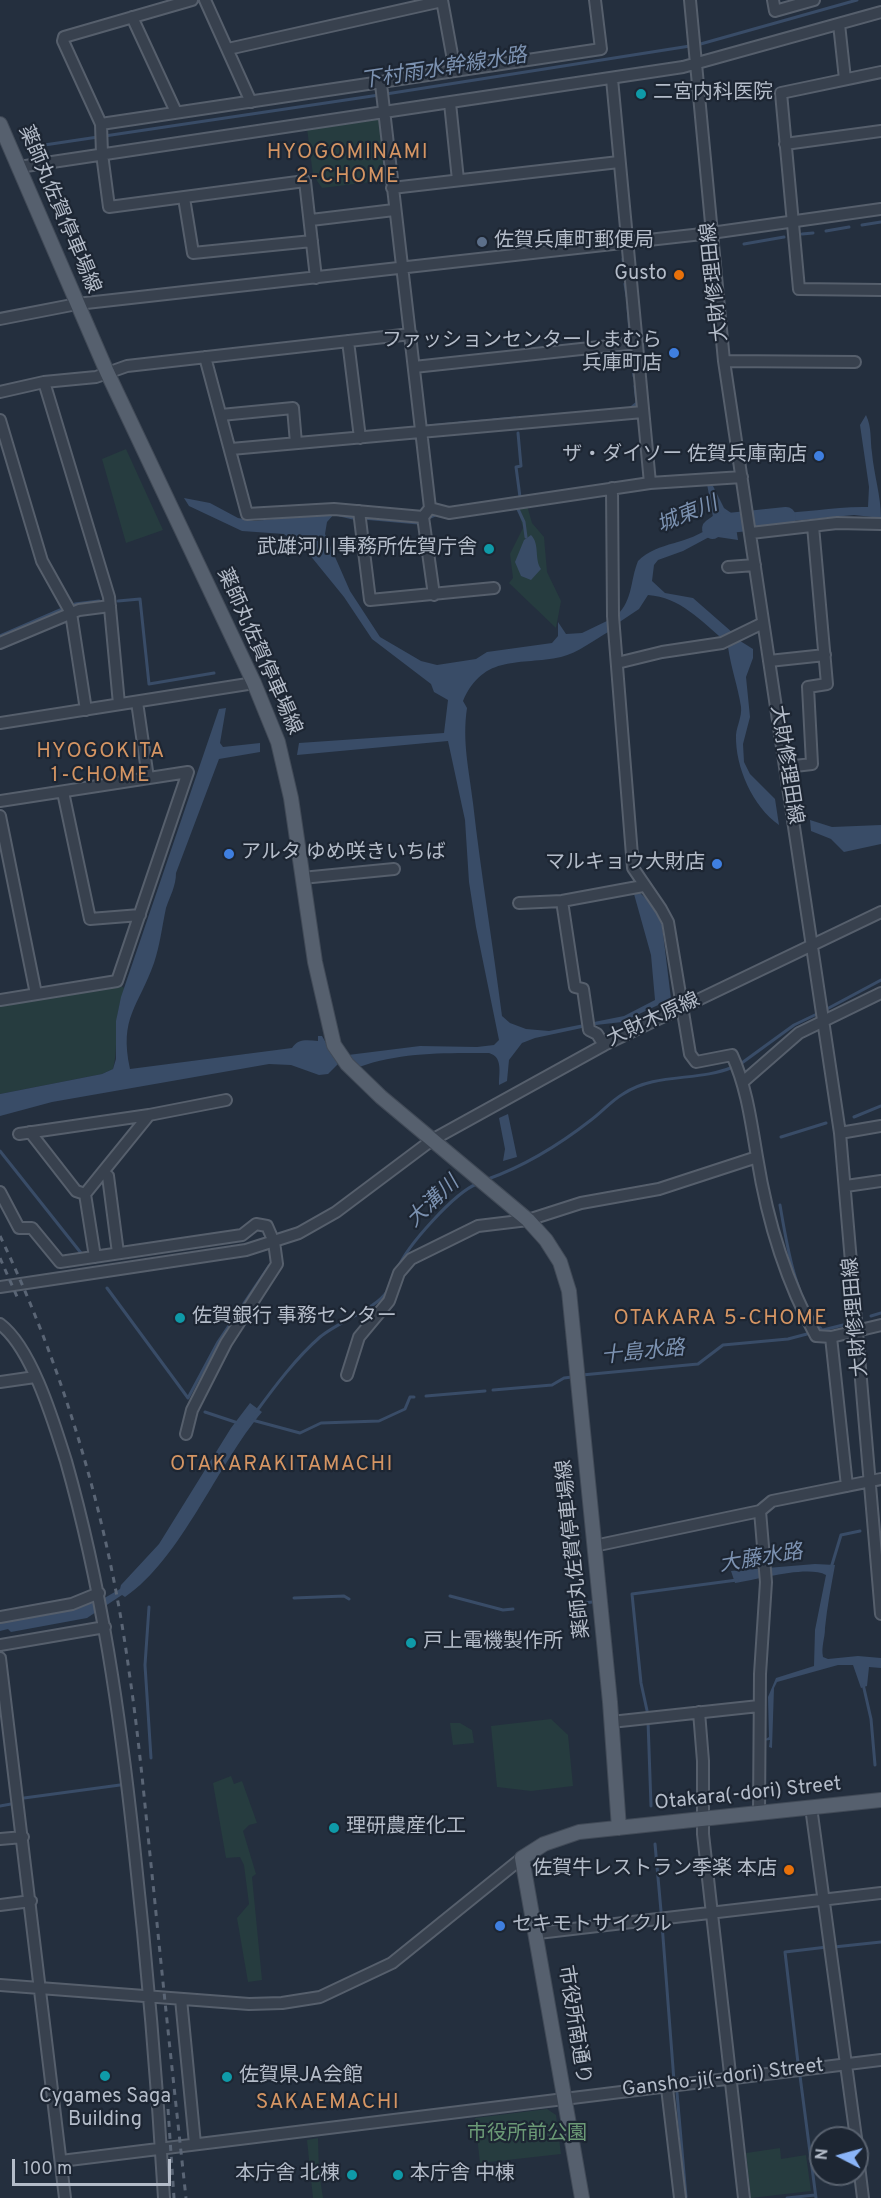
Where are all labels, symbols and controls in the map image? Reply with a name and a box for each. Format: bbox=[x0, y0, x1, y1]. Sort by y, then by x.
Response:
water label: 下村雨水幹線水路 bbox=[359, 44, 529, 96]
place label: 二宮内科医院 bbox=[653, 82, 773, 106]
marker: 二宮内科医院 bbox=[634, 87, 648, 101]
street label: 薬師丸佐賀停車場線 bbox=[12, 122, 104, 298]
district label: HYOGOMINAMI 2-CHOME bbox=[267, 141, 429, 191]
street label: 大財修理田線 bbox=[698, 221, 734, 343]
place label: 佐賀兵庫町郵便局 bbox=[494, 230, 654, 254]
marker: 佐賀兵庫町郵便局 bbox=[475, 235, 489, 249]
place label: Gusto bbox=[614, 263, 667, 287]
marker: Gusto bbox=[672, 268, 686, 282]
place label: ファッションセンターしまむら 兵庫町店 bbox=[382, 330, 662, 377]
marker: ファッションセンターしまむら 兵庫町店 bbox=[667, 346, 681, 360]
place label: ザ・ダイソー 佐賀兵庫南店 bbox=[562, 444, 807, 468]
marker: ザ・ダイソー 佐賀兵庫南店 bbox=[812, 449, 826, 463]
water label: 城東川 bbox=[654, 493, 722, 539]
place label: 武雄河川事務所佐賀庁舎 bbox=[257, 537, 477, 561]
marker: 武雄河川事務所佐賀庁舎 bbox=[482, 542, 496, 556]
street label: 薬師丸佐賀停車場線 bbox=[210, 565, 306, 739]
street label: 大財修理田線 bbox=[764, 704, 806, 826]
district label: HYOGOKITA 1-CHOME bbox=[36, 740, 166, 790]
place label: アルタ ゆめ咲きいちば bbox=[241, 842, 446, 866]
marker: アルタ ゆめ咲きいちば bbox=[222, 847, 236, 861]
place label: マルキョウ大財店 bbox=[545, 852, 705, 876]
marker: マルキョウ大財店 bbox=[710, 857, 724, 871]
street label: 大財木原線 bbox=[604, 989, 704, 1053]
water label: 大溝川 bbox=[403, 1172, 465, 1234]
street label: 大財修理田線 bbox=[840, 1256, 874, 1378]
place label: 佐賀銀行 事務センター bbox=[192, 1306, 397, 1330]
district label: OTAKARA 5-CHOME bbox=[614, 1307, 828, 1333]
marker: 佐賀銀行 事務センター bbox=[173, 1311, 187, 1325]
water label: 十島水路 bbox=[600, 1337, 686, 1371]
district label: OTAKARAKITAMACHI bbox=[170, 1453, 394, 1479]
street label: 薬師丸佐賀停車場線 bbox=[554, 1458, 596, 1640]
water label: 大藤水路 bbox=[718, 1541, 804, 1579]
place label: 戸上電機製作所 bbox=[423, 1631, 563, 1655]
marker: 戸上電機製作所 bbox=[404, 1636, 418, 1650]
street label: Otakara(-dori) Street bbox=[653, 1773, 843, 1817]
place label: 理研農産化工 bbox=[346, 1816, 466, 1840]
marker: 理研農産化工 bbox=[327, 1821, 341, 1835]
place label: 佐賀牛レストラン季楽 本店 bbox=[532, 1858, 777, 1882]
marker: 佐賀牛レストラン季楽 本店 bbox=[782, 1863, 796, 1877]
place label: セキモトサイクル bbox=[512, 1914, 672, 1938]
marker: セキモトサイクル bbox=[493, 1919, 507, 1933]
street label: 市役所南通り bbox=[552, 1964, 594, 2086]
street label: Gansho-ji(-dori) Street bbox=[621, 2055, 825, 2103]
place label: 佐賀県JA会館 bbox=[239, 2065, 363, 2089]
marker: Cygames Saga Building bbox=[98, 2069, 112, 2083]
marker: 佐賀県JA会館 bbox=[220, 2070, 234, 2084]
place label: Cygames Saga Building bbox=[39, 2086, 171, 2133]
district label: SAKAEMACHI bbox=[256, 2091, 400, 2117]
park label: 市役所前公園 bbox=[467, 2123, 587, 2147]
north arrow bbox=[809, 2126, 869, 2186]
scale bar bbox=[15, 2147, 174, 2185]
text: N bbox=[813, 2148, 834, 2161]
text: 100 m bbox=[23, 2158, 72, 2181]
place label: 本庁舎 北棟 bbox=[235, 2163, 340, 2187]
place label: 本庁舎 中棟 bbox=[410, 2163, 515, 2187]
marker: 本庁舎 北棟 bbox=[345, 2168, 359, 2182]
marker: 本庁舎 中棟 bbox=[391, 2168, 405, 2182]

